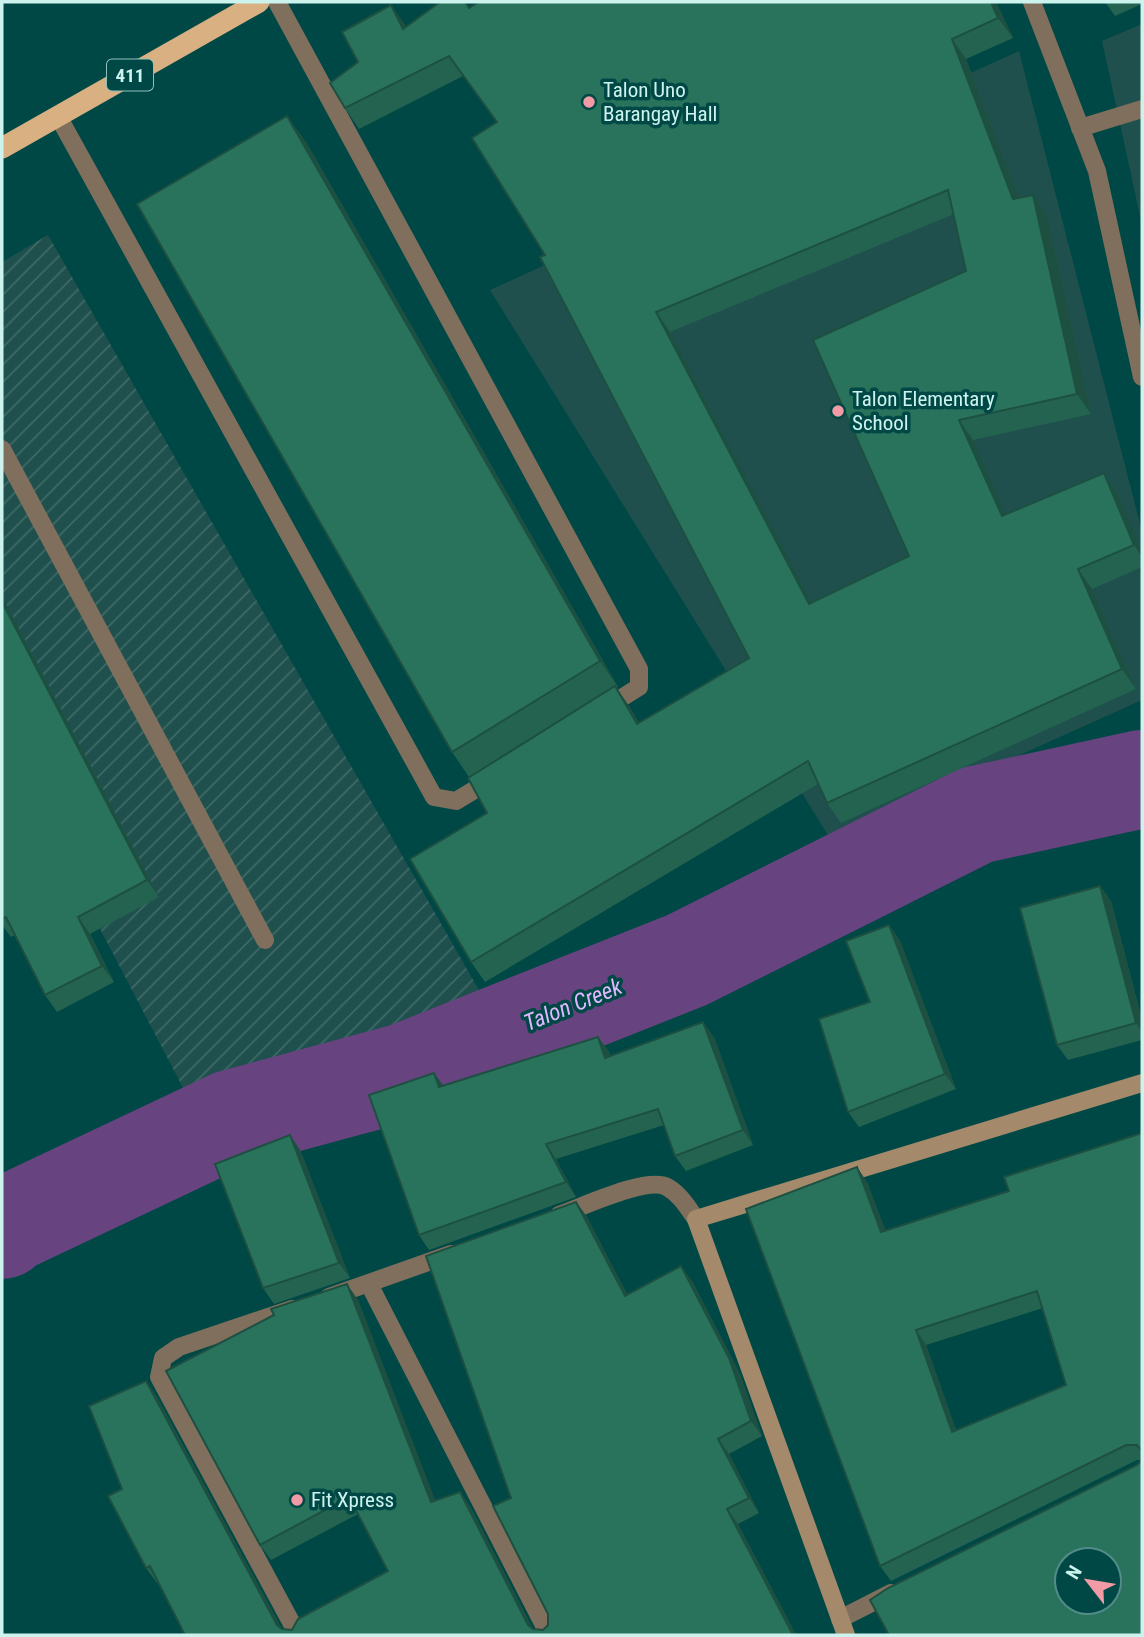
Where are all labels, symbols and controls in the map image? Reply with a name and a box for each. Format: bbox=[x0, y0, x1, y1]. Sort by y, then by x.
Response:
road number: 411 bbox=[107, 60, 153, 90]
place label: Talon Uno Barangay Hall bbox=[603, 78, 717, 126]
marker: Talon Uno Barangay Hall bbox=[581, 94, 597, 110]
place label: Talon Elementary School bbox=[852, 387, 995, 435]
marker: Talon Elementary School bbox=[830, 403, 846, 419]
water label: Talon Creek bbox=[520, 973, 627, 1037]
place label: Fit Xpress bbox=[311, 1488, 394, 1512]
marker: Fit Xpress bbox=[289, 1492, 305, 1508]
north arrow bbox=[1053, 1546, 1123, 1616]
text: N bbox=[1061, 1562, 1087, 1583]

